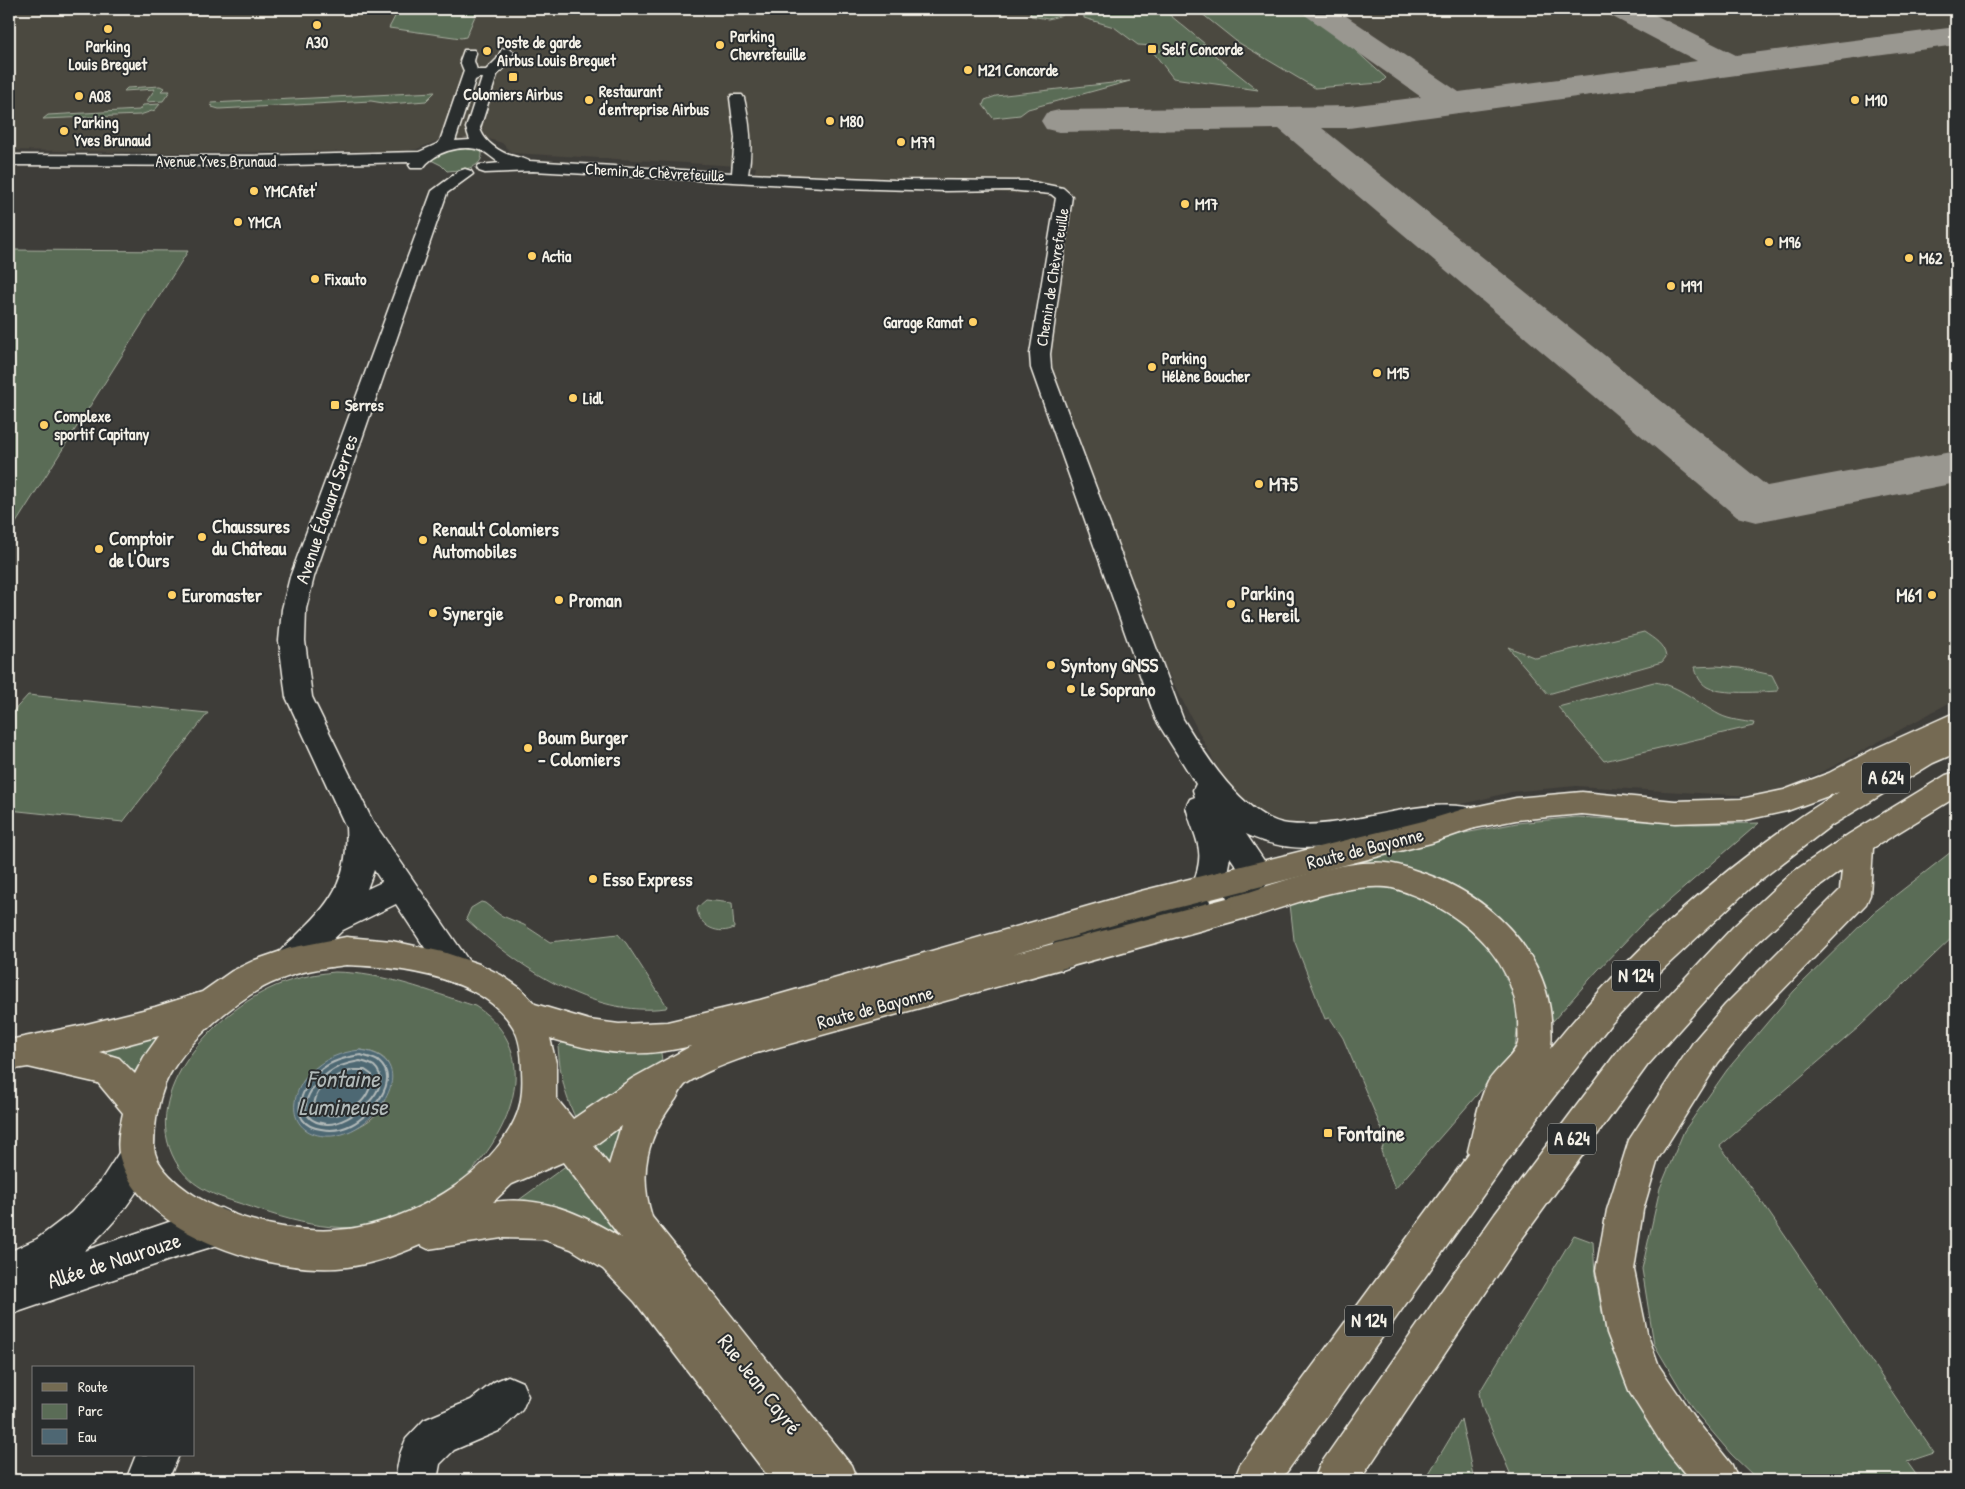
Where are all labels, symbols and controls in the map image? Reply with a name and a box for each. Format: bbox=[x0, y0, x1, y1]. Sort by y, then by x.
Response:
marker: A30 bbox=[311, 19, 323, 31]
marker: Parking Louis Breguet bbox=[102, 23, 114, 35]
place label: Parking Chevrefeuille bbox=[730, 25, 807, 65]
place label: A30 bbox=[306, 31, 328, 53]
place label: Poste de garde Airbus Louis Breguet bbox=[497, 31, 616, 72]
place label: Parking Louis Breguet bbox=[69, 35, 148, 76]
place label: Self Concorde bbox=[1162, 38, 1244, 60]
marker: Parking Chevrefeuille bbox=[714, 39, 726, 51]
marker: Self Concorde bbox=[1146, 43, 1158, 55]
marker: Poste de garde Airbus Louis Breguet bbox=[481, 45, 493, 57]
place label: M21 Concorde bbox=[978, 59, 1059, 81]
marker: M21 Concorde bbox=[962, 64, 974, 76]
marker: Colomiers Airbus bbox=[507, 71, 519, 83]
place label: Restaurant d'entreprise Airbus bbox=[599, 80, 710, 121]
place label: Colomiers Airbus bbox=[463, 83, 564, 105]
place label: A08 bbox=[89, 85, 111, 107]
place label: M10 bbox=[1865, 89, 1888, 111]
marker: A08 bbox=[73, 90, 85, 102]
marker: Restaurant d'entreprise Airbus bbox=[583, 94, 595, 106]
marker: M10 bbox=[1849, 94, 1861, 106]
place label: M80 bbox=[840, 110, 864, 132]
place label: Parking Yves Brunaud bbox=[74, 111, 151, 151]
marker: M80 bbox=[824, 115, 836, 127]
marker: Parking Yves Brunaud bbox=[58, 125, 70, 137]
place label: M79 bbox=[911, 131, 934, 153]
marker: M79 bbox=[895, 136, 907, 148]
street label: Avenue Yves Brunaud bbox=[156, 150, 276, 172]
street label: Chemin de Chèvrefeuille bbox=[585, 157, 726, 187]
place label: YMCAfet' bbox=[264, 180, 318, 202]
marker: YMCAfet' bbox=[248, 185, 260, 197]
place label: M17 bbox=[1195, 193, 1218, 215]
marker: M17 bbox=[1179, 198, 1191, 210]
street label: Chemin de Chèvrefeuille bbox=[1030, 206, 1074, 348]
place label: YMCA bbox=[248, 211, 281, 233]
marker: YMCA bbox=[232, 216, 244, 228]
place label: M96 bbox=[1779, 231, 1801, 253]
marker: M96 bbox=[1763, 236, 1775, 248]
place label: Actia bbox=[542, 245, 572, 267]
place label: M62 bbox=[1919, 247, 1943, 269]
marker: Actia bbox=[526, 250, 538, 262]
marker: M62 bbox=[1903, 252, 1915, 264]
place label: Fixauto bbox=[324, 268, 367, 290]
marker: Fixauto bbox=[309, 273, 321, 285]
place label: M91 bbox=[1681, 275, 1702, 297]
marker: M91 bbox=[1665, 280, 1677, 292]
place label: Garage Ramat bbox=[883, 311, 963, 334]
marker: Garage Ramat bbox=[967, 316, 979, 328]
place label: Parking Hélène Boucher bbox=[1162, 347, 1251, 387]
marker: Parking Hélène Boucher bbox=[1146, 361, 1158, 373]
place label: M15 bbox=[1387, 362, 1409, 384]
marker: M15 bbox=[1371, 367, 1383, 379]
place label: Lidl bbox=[583, 387, 604, 409]
marker: Lidl bbox=[567, 392, 579, 404]
place label: Serres bbox=[345, 394, 384, 416]
marker: Serres bbox=[329, 399, 341, 411]
place label: Complexe sportif Capitany bbox=[54, 405, 150, 446]
marker: Complexe sportif Capitany bbox=[38, 419, 50, 431]
street label: Avenue Édouard Serres bbox=[288, 431, 364, 587]
place label: M75 bbox=[1269, 471, 1299, 497]
marker: M75 bbox=[1253, 478, 1265, 490]
place label: Chaussures du Château bbox=[212, 513, 291, 561]
place label: Renault Colomiers Automobiles bbox=[433, 516, 560, 564]
place label: Comptoir de l'Ours bbox=[109, 525, 175, 573]
marker: Chaussures du Château bbox=[196, 531, 208, 543]
marker: Renault Colomiers Automobiles bbox=[417, 534, 429, 546]
marker: Comptoir de l'Ours bbox=[93, 543, 105, 555]
place label: Parking G. Hereil bbox=[1241, 580, 1300, 628]
place label: Euromaster bbox=[182, 582, 263, 608]
place label: M61 bbox=[1896, 582, 1922, 608]
place label: Proman bbox=[569, 587, 622, 613]
marker: Euromaster bbox=[166, 589, 178, 601]
marker: M61 bbox=[1926, 589, 1938, 601]
marker: Proman bbox=[553, 594, 565, 606]
marker: Parking G. Hereil bbox=[1225, 598, 1237, 610]
place label: Synergie bbox=[443, 600, 504, 627]
marker: Synergie bbox=[427, 607, 439, 619]
place label: Syntony GNSS bbox=[1061, 652, 1158, 679]
marker: Syntony GNSS bbox=[1045, 659, 1057, 671]
place label: Le Soprano bbox=[1081, 676, 1156, 703]
marker: Le Soprano bbox=[1065, 683, 1077, 695]
place label: Boum Burger - Colomiers bbox=[538, 724, 629, 772]
marker: Boum Burger - Colomiers bbox=[522, 742, 534, 754]
road number: A 624 bbox=[1862, 762, 1910, 794]
street label: Route de Bayonne bbox=[1304, 821, 1426, 875]
place label: Esso Express bbox=[603, 866, 693, 893]
marker: Esso Express bbox=[587, 873, 599, 885]
road number: N 124 bbox=[1612, 960, 1660, 991]
street label: Route de Bayonne bbox=[814, 979, 936, 1035]
water label: Fontaine Lumineuse bbox=[298, 1062, 389, 1122]
place label: Fontaine bbox=[1337, 1118, 1405, 1148]
road number: A 624 bbox=[1548, 1124, 1596, 1154]
marker: Fontaine bbox=[1322, 1127, 1334, 1139]
street label: Allée de Naurouze bbox=[43, 1224, 185, 1296]
road number: N 124 bbox=[1345, 1305, 1393, 1336]
street label: Rue Jean Cayré bbox=[711, 1327, 809, 1441]
legend bbox=[32, 1366, 195, 1456]
text: Route bbox=[78, 1376, 108, 1397]
text: Parc bbox=[78, 1400, 103, 1421]
text: Eau bbox=[78, 1426, 97, 1447]

